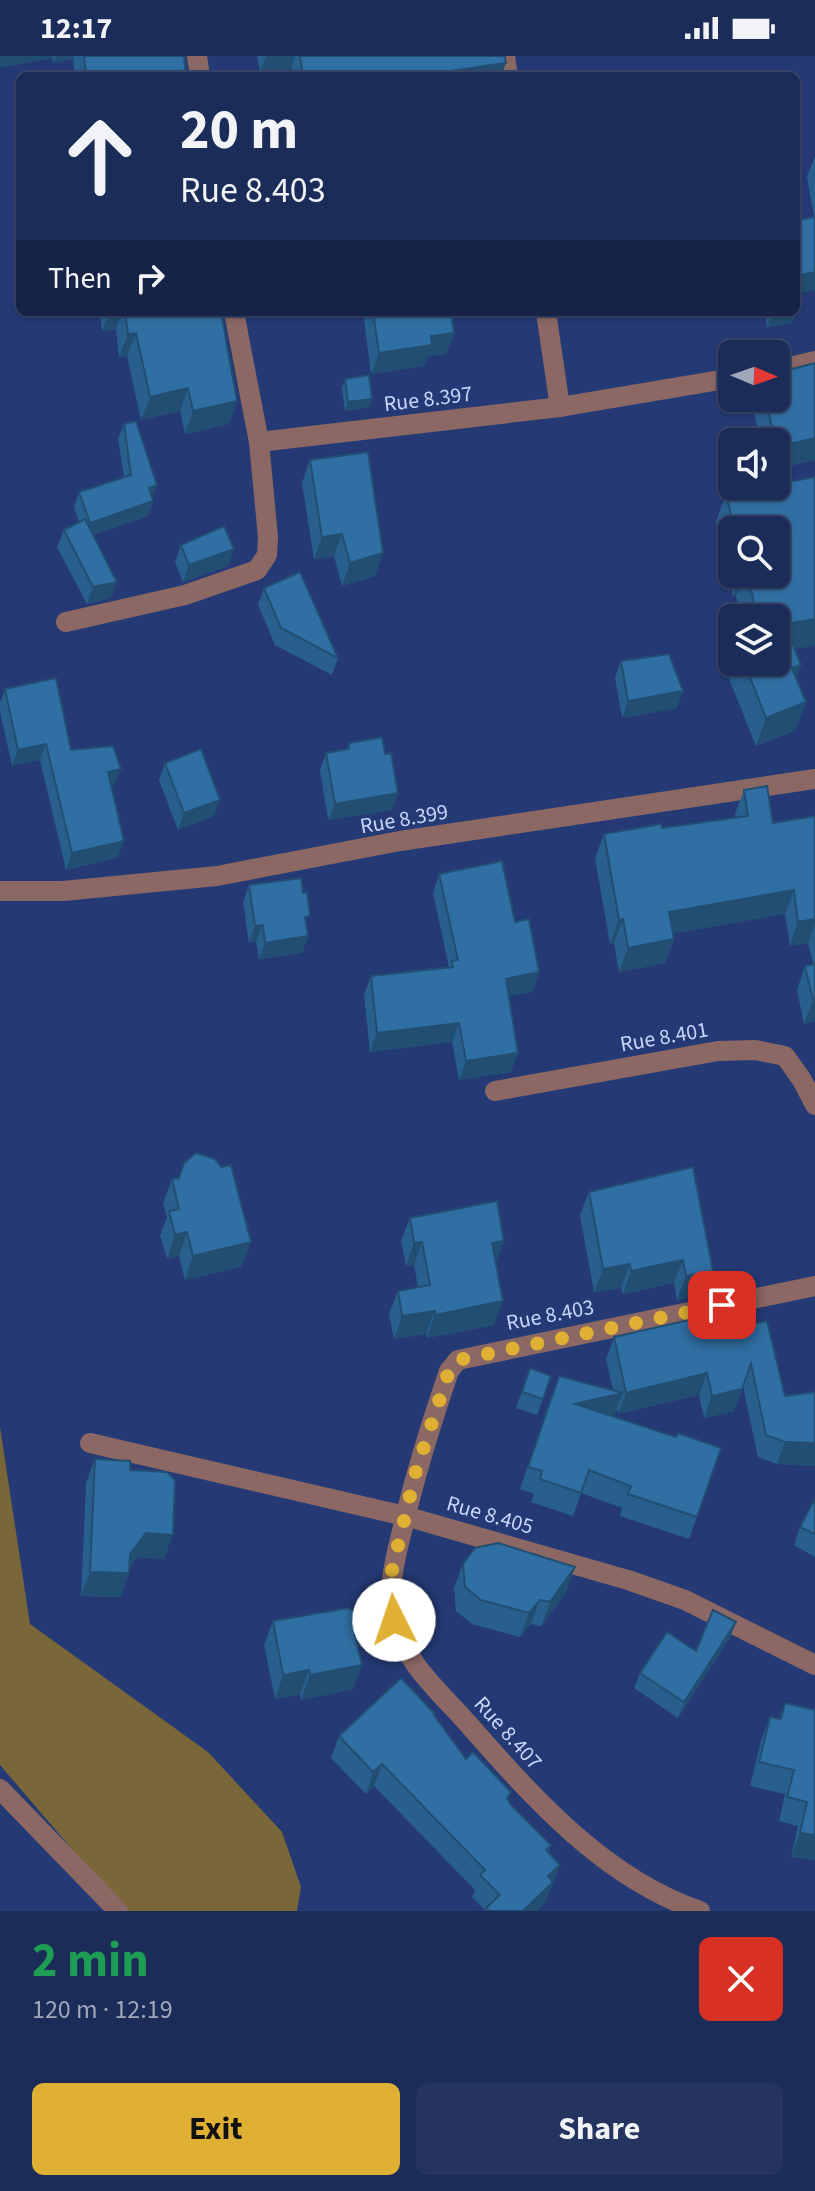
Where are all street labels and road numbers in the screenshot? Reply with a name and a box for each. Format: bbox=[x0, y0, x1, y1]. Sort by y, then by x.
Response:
street label: Rue 8.397 bbox=[382, 378, 474, 420]
street label: Rue 8.399 bbox=[357, 796, 451, 842]
street label: Rue 8.401 bbox=[617, 1014, 711, 1060]
street label: Rue 8.403 bbox=[503, 1291, 597, 1339]
street label: Rue 8.405 bbox=[443, 1487, 537, 1543]
street label: Rue 8.407 bbox=[466, 1689, 550, 1777]

